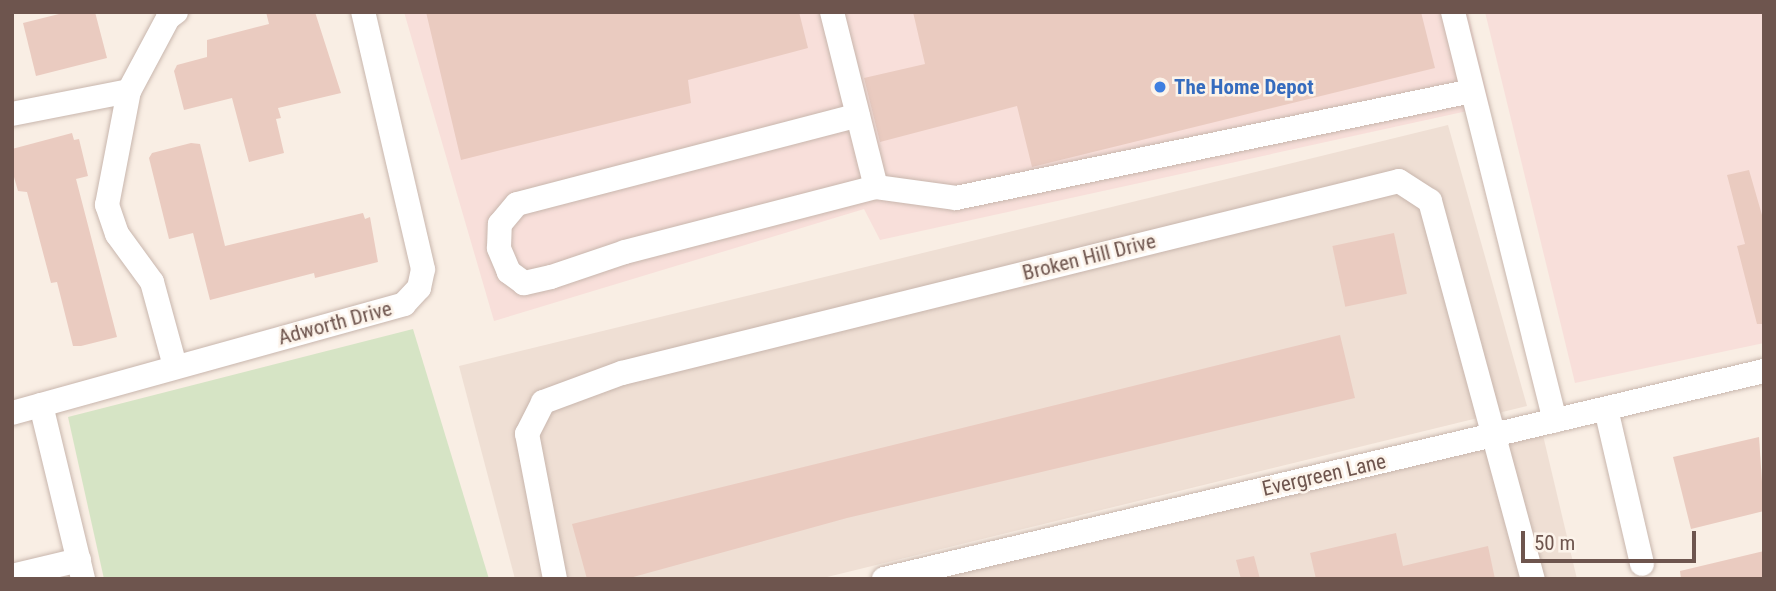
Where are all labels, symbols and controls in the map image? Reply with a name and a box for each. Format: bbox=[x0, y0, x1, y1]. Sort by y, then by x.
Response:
place label: The Home Depot bbox=[1174, 74, 1314, 100]
marker: The Home Depot bbox=[1152, 79, 1168, 95]
street label: Broken Hill Drive bbox=[1020, 228, 1158, 286]
street label: Adworth Drive bbox=[275, 296, 395, 350]
street label: Evergreen Lane bbox=[1260, 449, 1388, 501]
scale bar bbox=[1524, 518, 1699, 562]
text: 50 m bbox=[1534, 531, 1575, 555]

